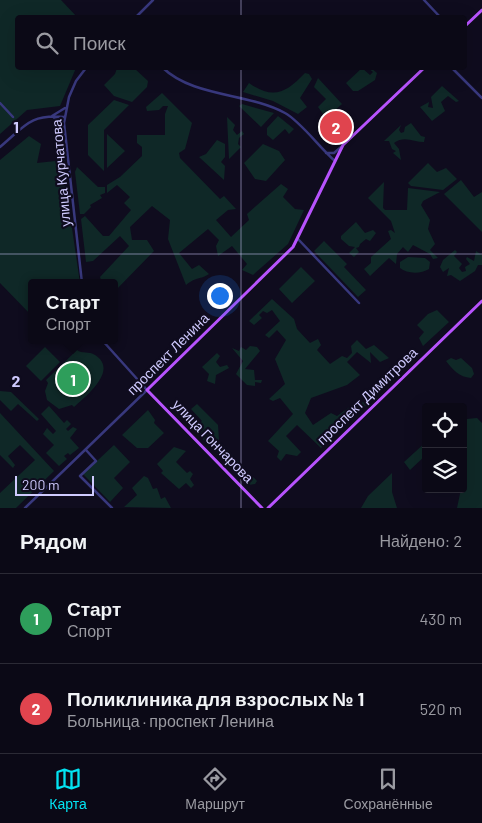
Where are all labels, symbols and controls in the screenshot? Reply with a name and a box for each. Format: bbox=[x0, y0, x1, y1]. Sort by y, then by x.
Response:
search box bbox=[15, 15, 467, 70]
icon: search bbox=[33, 29, 61, 57]
text: Поиск bbox=[73, 31, 126, 54]
pin: 2 bbox=[320, 108, 352, 146]
text: 1 bbox=[13, 117, 19, 136]
street label: улица Курчатова bbox=[47, 118, 74, 227]
popup bbox=[28, 279, 118, 344]
your location bbox=[207, 283, 233, 309]
text: Старт bbox=[46, 290, 100, 313]
street label: проспект Ленина bbox=[123, 309, 212, 398]
text: Спорт bbox=[46, 314, 91, 333]
street label: проспект Димитрова bbox=[313, 343, 420, 448]
pin: 1 bbox=[57, 360, 89, 398]
text: 2 bbox=[12, 371, 21, 390]
street label: улица Гончарова bbox=[169, 395, 258, 486]
map controls bbox=[422, 403, 467, 493]
button: locate bbox=[422, 403, 467, 448]
button: layers bbox=[422, 448, 467, 493]
scale bar bbox=[15, 473, 94, 496]
text: 200 m bbox=[22, 476, 60, 493]
text: Рядом bbox=[20, 528, 87, 553]
text: Найдено: 2 bbox=[379, 531, 462, 550]
text: Старт bbox=[67, 597, 121, 620]
text: 1 bbox=[33, 609, 39, 628]
text: 430 m bbox=[419, 609, 462, 628]
text: Спорт bbox=[67, 621, 112, 640]
text: Поликлиника для взрослых № 1 bbox=[67, 687, 364, 710]
text: 2 bbox=[32, 699, 40, 718]
text: 520 m bbox=[420, 699, 462, 718]
text: Больница · проспект Ленина bbox=[67, 711, 274, 730]
tab: Карта bbox=[49, 765, 87, 812]
tab: Маршрут bbox=[185, 765, 245, 812]
tab: Сохранённые bbox=[344, 765, 433, 812]

